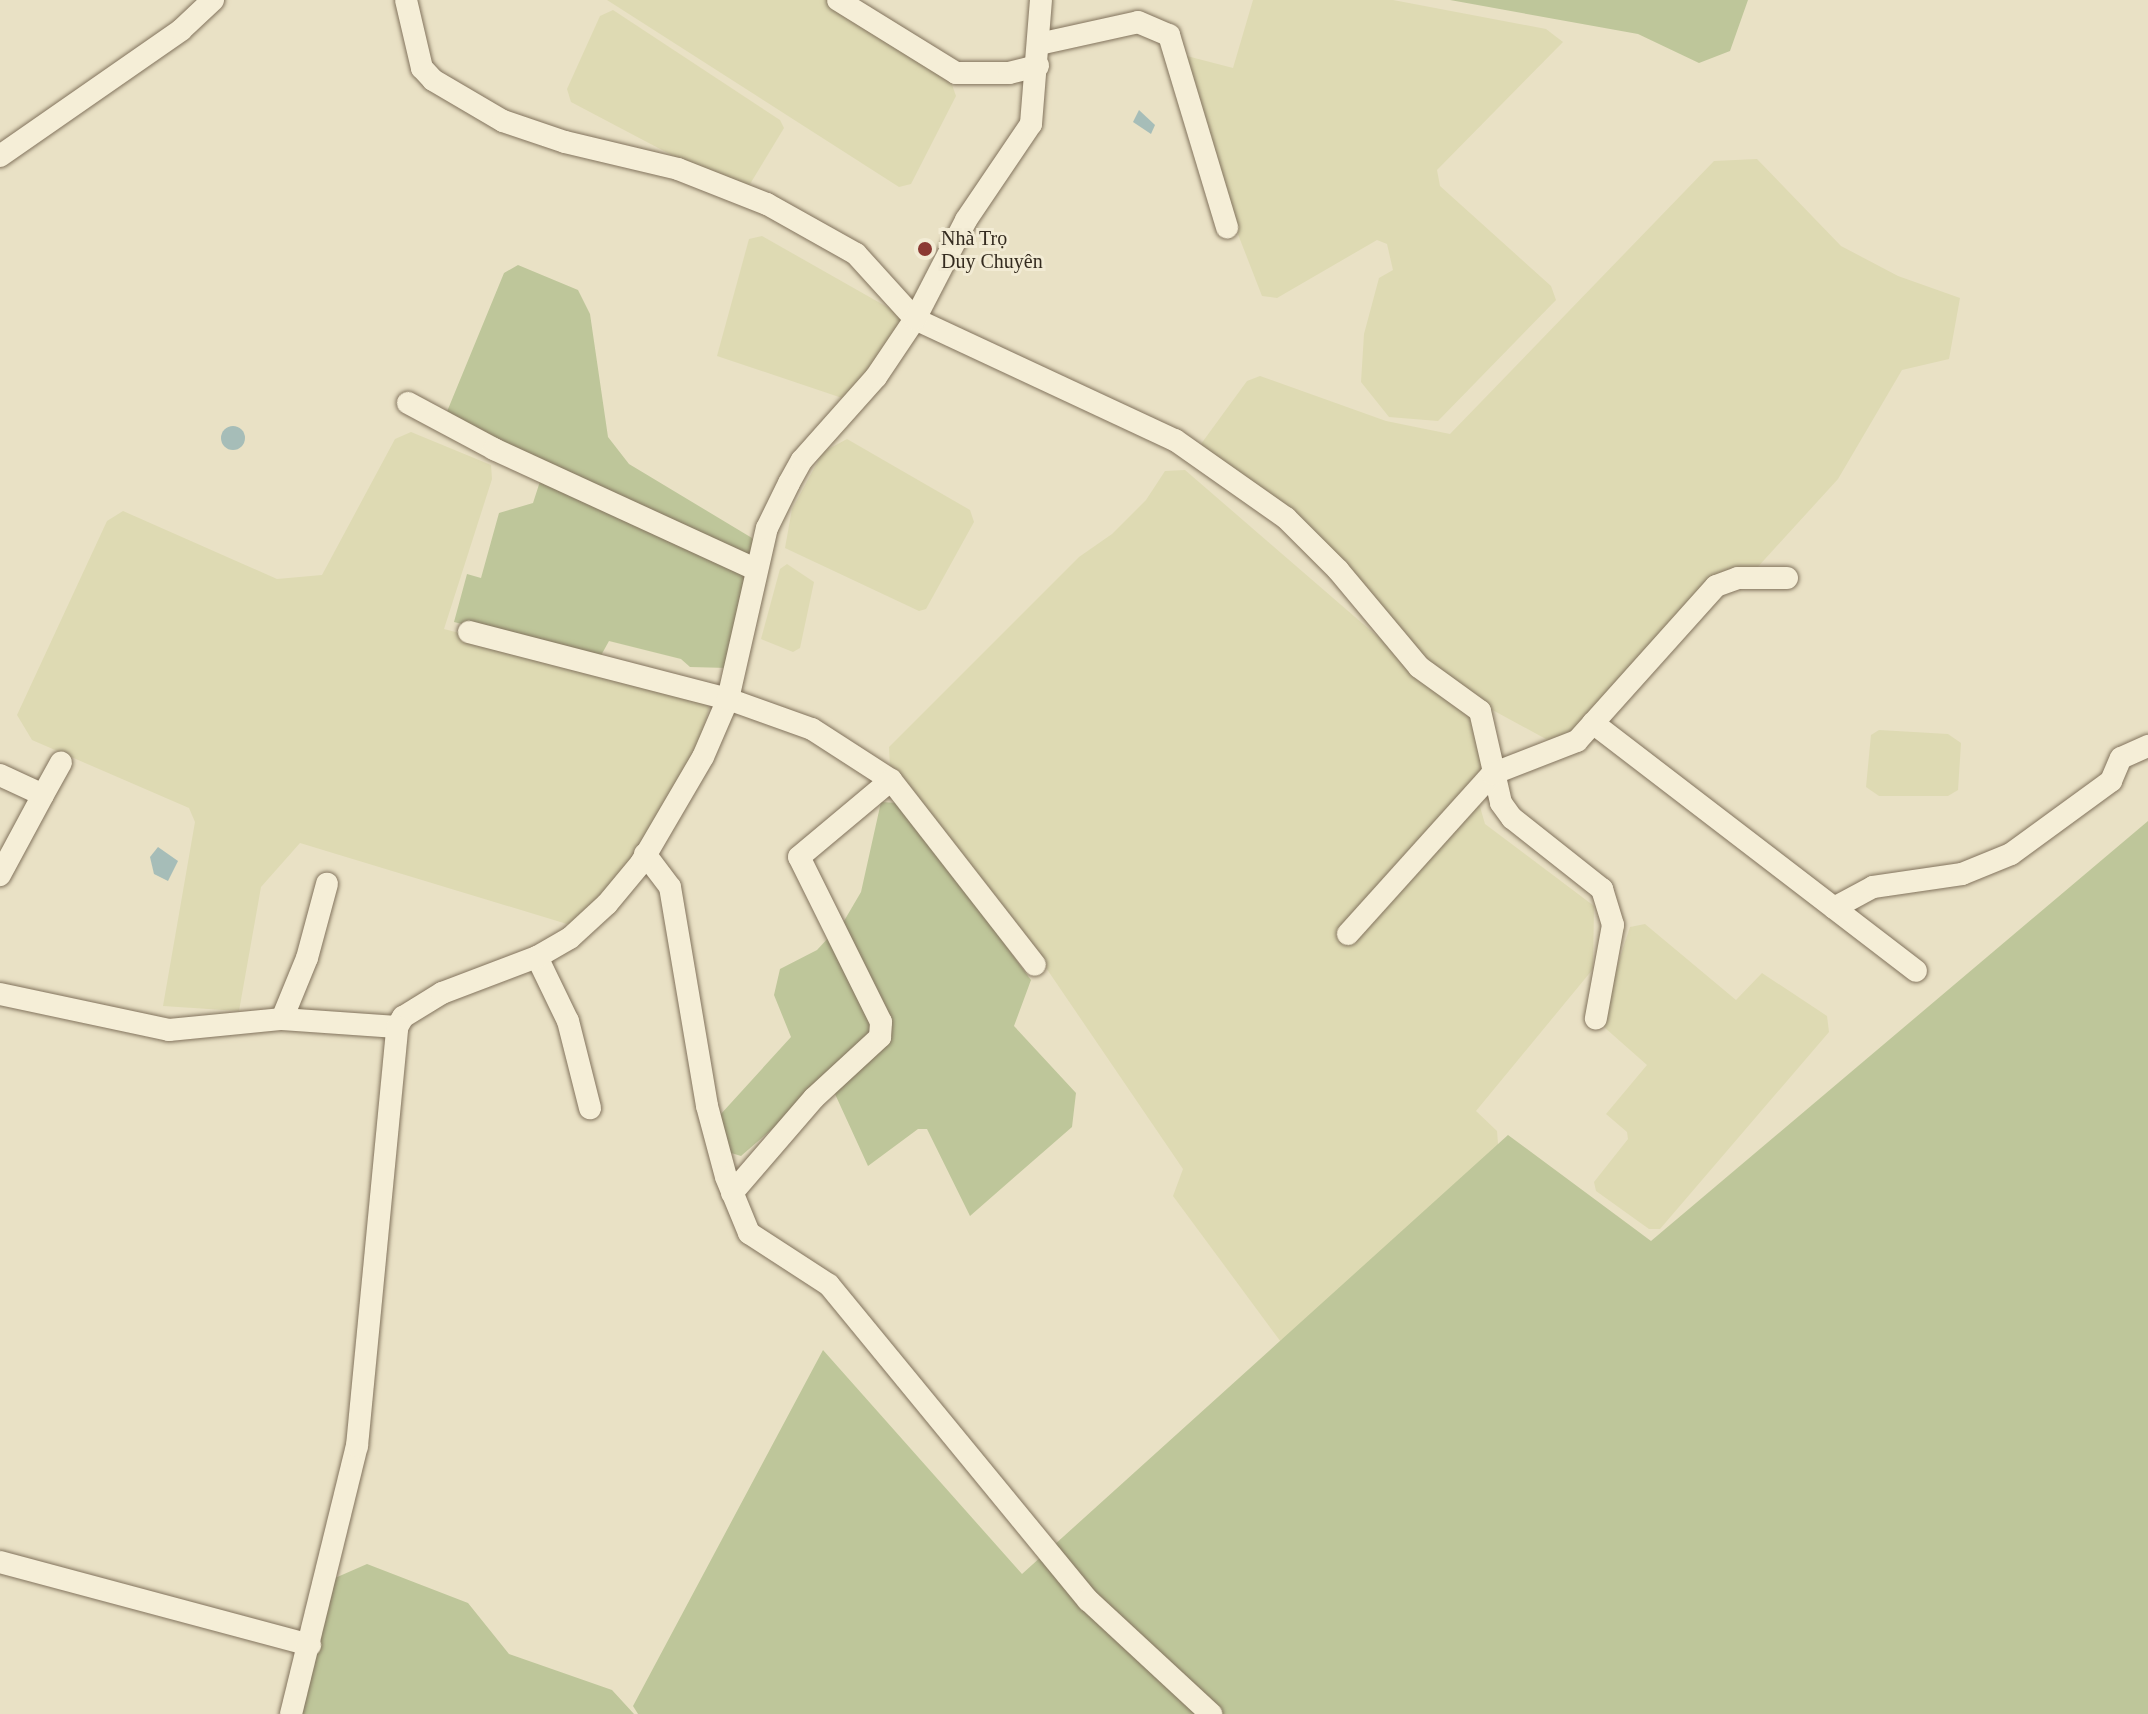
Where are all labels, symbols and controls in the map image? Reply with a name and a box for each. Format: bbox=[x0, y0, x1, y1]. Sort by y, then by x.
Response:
place label: Nhà Trọ Duy Chuyên bbox=[941, 226, 1043, 273]
marker: Nhà Trọ Duy Chuyên bbox=[916, 240, 934, 258]

